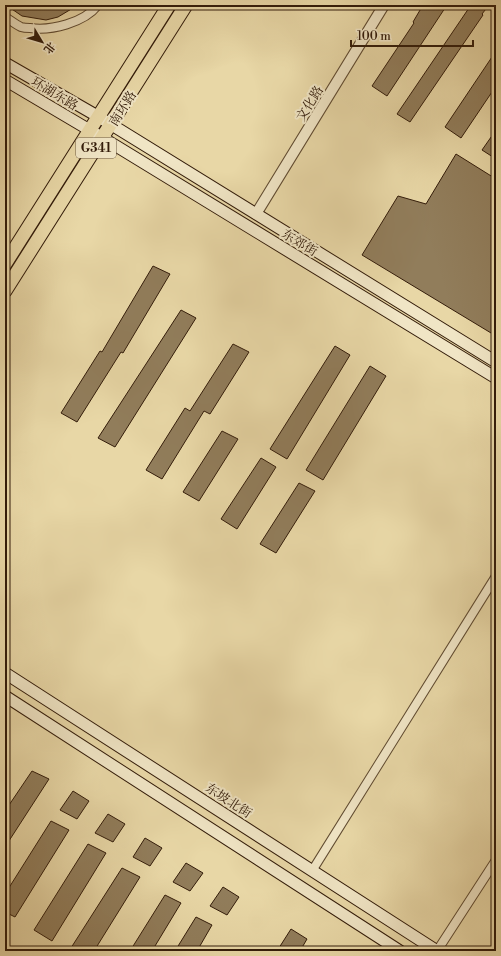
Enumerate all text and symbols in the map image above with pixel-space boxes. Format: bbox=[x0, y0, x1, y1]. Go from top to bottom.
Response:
north arrow bbox=[22, 22, 62, 62]
scale bar bbox=[351, 22, 473, 48]
text: 100 m bbox=[357, 29, 391, 44]
text: 北 bbox=[40, 39, 58, 56]
street label: 环湖东路 bbox=[28, 74, 81, 114]
street label: 文化路 bbox=[293, 83, 327, 124]
street label: 南环路 bbox=[106, 88, 140, 129]
road number: G341 bbox=[76, 138, 116, 158]
street label: 东郊街 bbox=[279, 226, 320, 260]
street label: 东坡北街 bbox=[202, 780, 255, 822]

